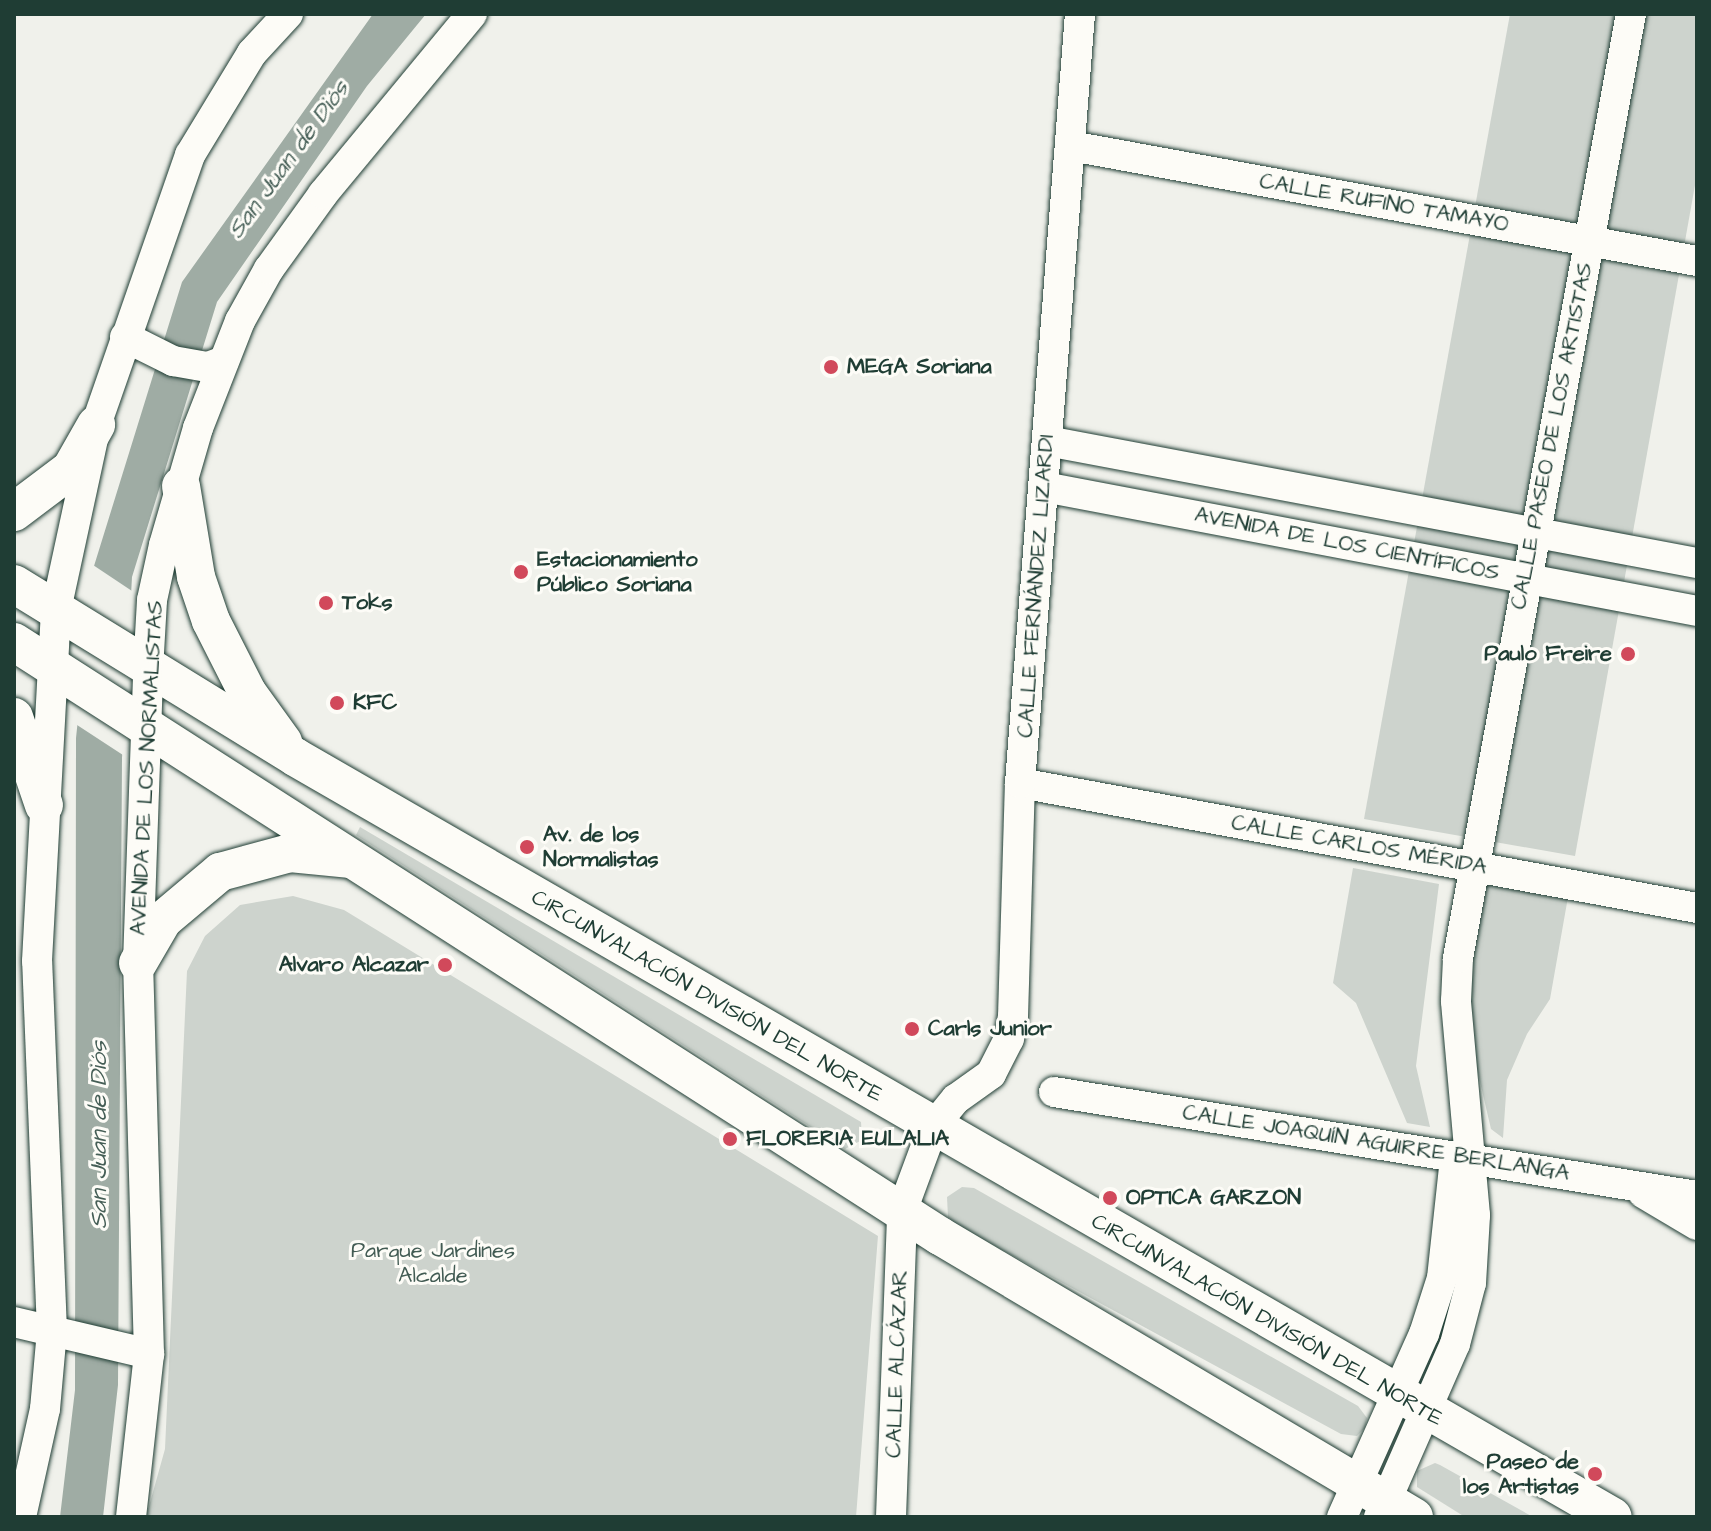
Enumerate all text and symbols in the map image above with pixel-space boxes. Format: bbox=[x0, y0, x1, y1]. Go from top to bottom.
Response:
water label: San Juan de Diós bbox=[222, 76, 356, 244]
street label: CALLE RUFINO TAMAYO bbox=[1257, 168, 1511, 238]
street label: CALLE PASEO DE LOS ARTISTAS bbox=[1505, 260, 1599, 612]
place label: MEGA Soriana bbox=[847, 354, 992, 380]
marker: MEGA Soriana bbox=[822, 358, 840, 376]
street label: CALLE FERNÁNDEZ LIZARDI bbox=[1012, 433, 1060, 739]
street label: AVENIDA DE LOS CIENTÍFICOS bbox=[1192, 501, 1502, 587]
place label: Estacionamiento Público Soriana bbox=[537, 546, 698, 598]
marker: Estacionamiento Público Soriana bbox=[512, 563, 530, 581]
place label: Toks bbox=[342, 590, 393, 616]
marker: Toks bbox=[317, 594, 335, 612]
street label: AVENIDA DE LOS NORMALISTAS bbox=[125, 600, 169, 936]
place label: Paulo Freire bbox=[1484, 641, 1612, 667]
marker: Paulo Freire bbox=[1619, 645, 1637, 663]
place label: KFC bbox=[353, 690, 397, 716]
marker: KFC bbox=[328, 694, 346, 712]
street label: CALLE CARLOS MÉRIDA bbox=[1229, 810, 1489, 880]
place label: Av. de los Normalistas bbox=[543, 821, 659, 872]
marker: Av. de los Normalistas bbox=[518, 838, 536, 856]
street label: CIRCUNVALACIÓN DIVISIÓN DEL NORTE bbox=[527, 884, 887, 1108]
place label: Alvaro Alcazar bbox=[279, 952, 429, 978]
marker: Alvaro Alcazar bbox=[436, 956, 454, 974]
place label: Carls Junior bbox=[928, 1016, 1052, 1042]
marker: Carls Junior bbox=[903, 1020, 921, 1038]
water label: San Juan de Diós bbox=[86, 1041, 114, 1229]
street label: CALLE JOAQUÍN AGUIRRE BERLANGA bbox=[1181, 1099, 1571, 1187]
place label: FLORERIA EULALIA bbox=[746, 1126, 949, 1152]
marker: FLORERIA EULALIA bbox=[721, 1130, 739, 1148]
place label: OPTICA GARZON bbox=[1126, 1185, 1301, 1211]
marker: OPTICA GARZON bbox=[1101, 1189, 1119, 1207]
street label: CIRCUNVALACIÓN DIVISIÓN DEL NORTE bbox=[1087, 1208, 1447, 1432]
park label: Parque Jardines Alcalde bbox=[351, 1237, 515, 1288]
street label: CALLE ALCÁZAR bbox=[881, 1270, 913, 1458]
place label: Paseo de los Artistas bbox=[1463, 1448, 1579, 1500]
marker: Paseo de los Artistas bbox=[1586, 1465, 1604, 1483]

